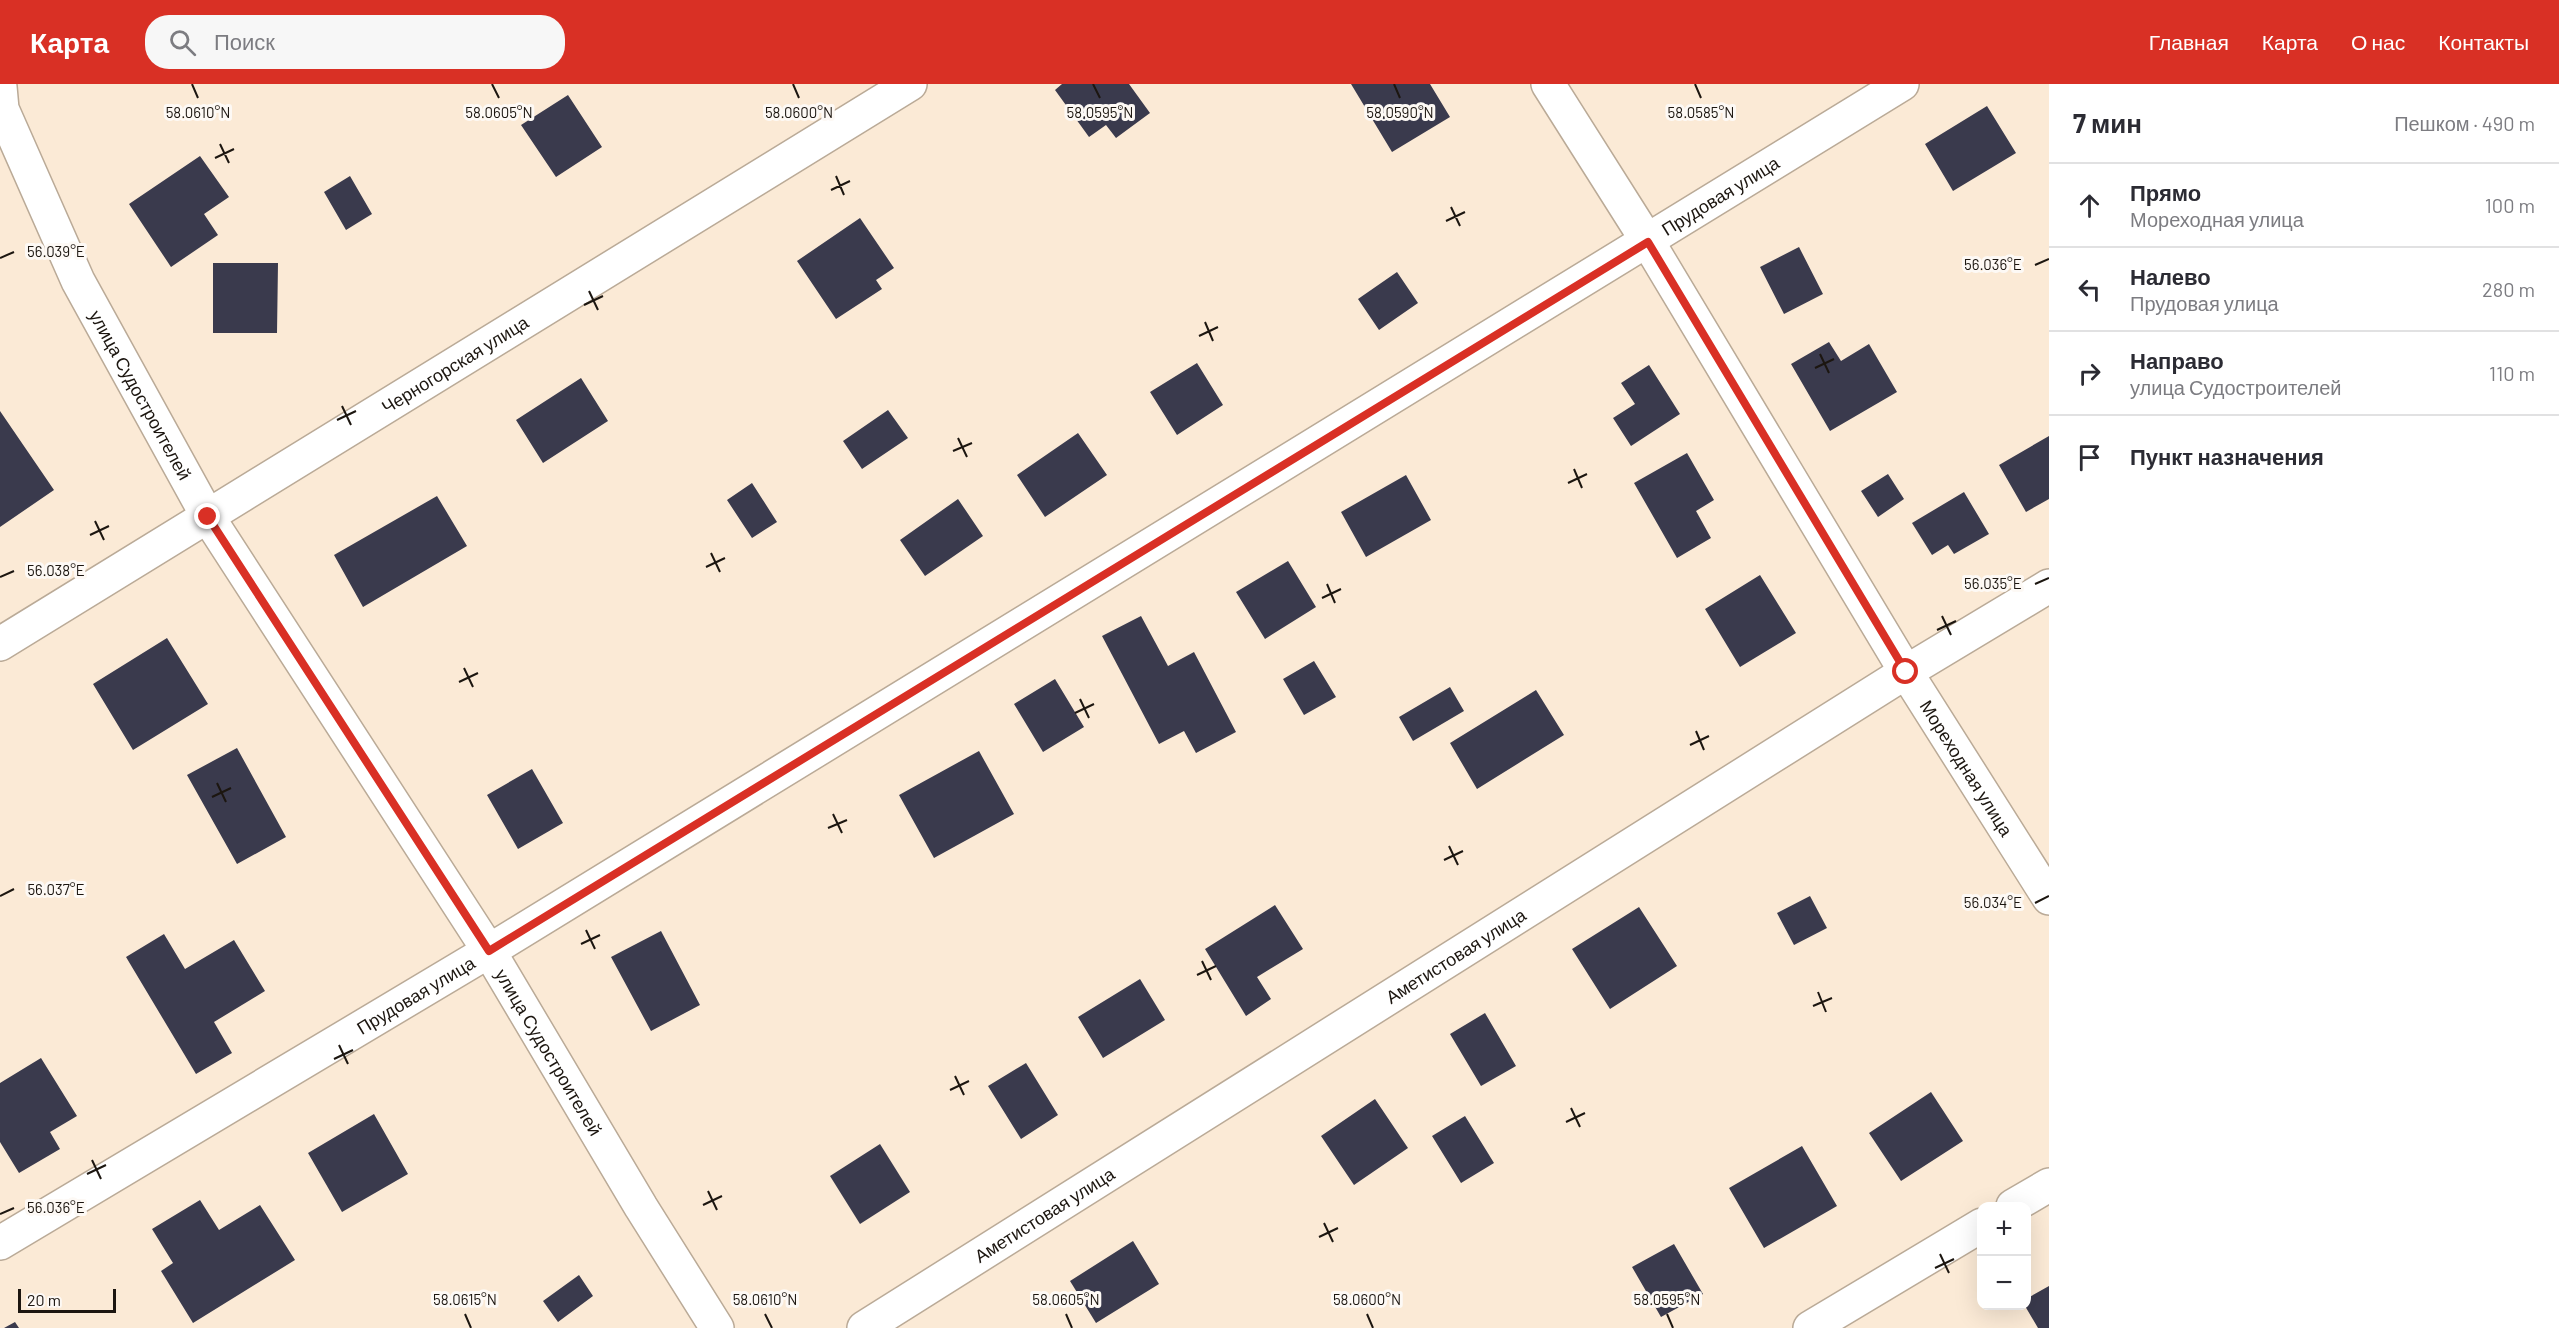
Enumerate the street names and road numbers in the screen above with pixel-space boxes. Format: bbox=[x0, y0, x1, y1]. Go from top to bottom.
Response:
street label: Прудовая улица bbox=[1657, 151, 1784, 240]
street label: улица Судостроителей bbox=[85, 306, 196, 483]
street label: Черногорская улица bbox=[377, 310, 533, 418]
street label: Мореходная улица bbox=[1916, 696, 2018, 841]
street label: Аметистовая улица bbox=[1381, 903, 1531, 1008]
street label: Прудовая улица bbox=[352, 951, 480, 1039]
street label: улица Судостроителей bbox=[491, 964, 607, 1139]
street label: Аметистовая улица bbox=[970, 1162, 1119, 1267]

